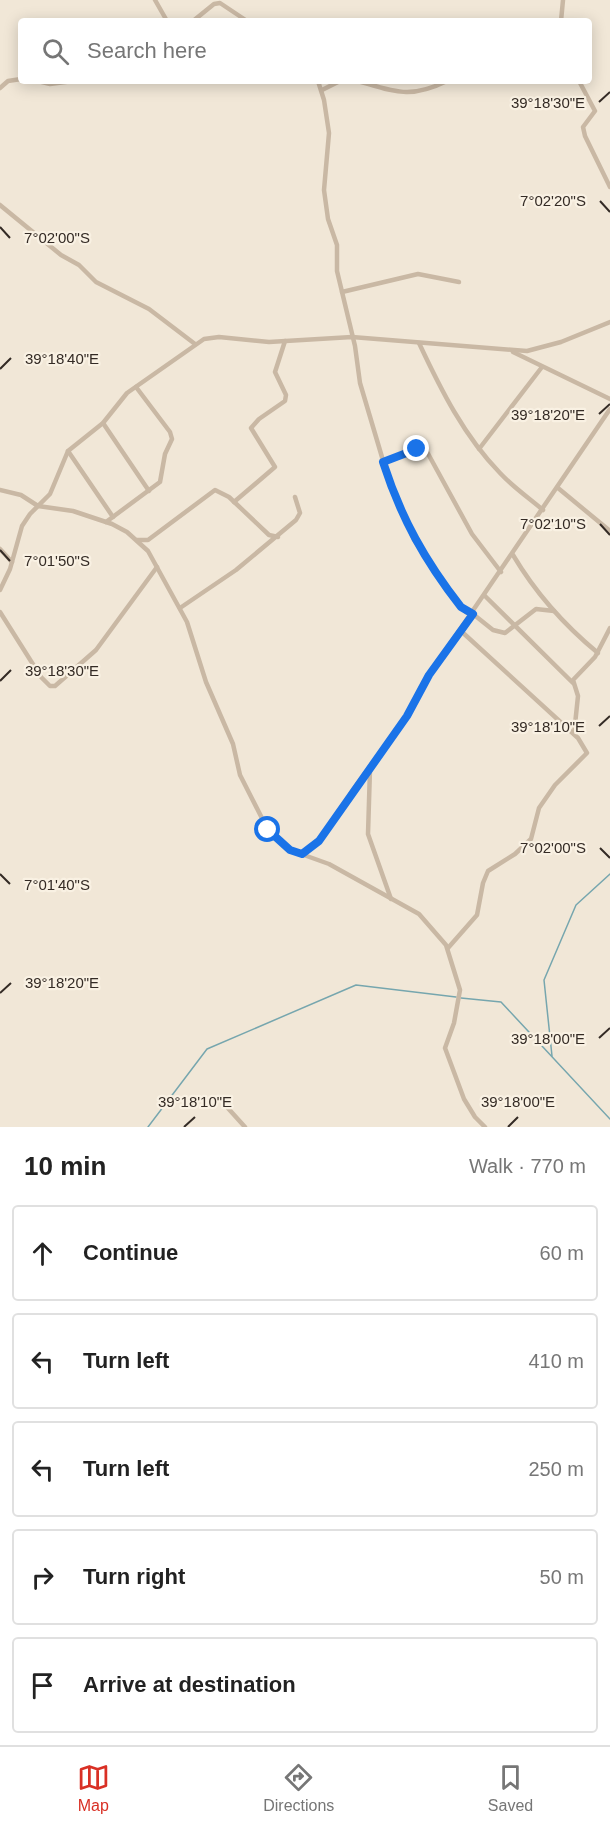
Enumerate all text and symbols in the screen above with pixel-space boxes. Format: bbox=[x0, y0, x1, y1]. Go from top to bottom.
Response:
search box bbox=[18, 18, 592, 84]
icon: search bbox=[39, 35, 72, 68]
text: Search here bbox=[87, 38, 207, 63]
text: 39°18'30"E bbox=[511, 94, 585, 111]
text: 7°02'20"S bbox=[520, 192, 586, 209]
text: 7°02'00"S bbox=[24, 229, 90, 246]
text: 39°18'40"E bbox=[25, 350, 99, 367]
text: 39°18'20"E bbox=[511, 406, 585, 423]
route end bbox=[403, 435, 429, 461]
text: 7°02'10"S bbox=[520, 515, 586, 532]
text: 7°01'50"S bbox=[24, 552, 90, 569]
text: 39°18'30"E bbox=[25, 662, 99, 679]
text: 39°18'10"E bbox=[511, 718, 585, 735]
route start bbox=[254, 816, 280, 842]
text: 7°02'00"S bbox=[520, 839, 586, 856]
text: 7°01'40"S bbox=[24, 876, 90, 893]
text: 39°18'20"E bbox=[25, 974, 99, 991]
text: 39°18'00"E bbox=[511, 1030, 585, 1047]
text: 39°18'10"E bbox=[158, 1093, 232, 1110]
text: 39°18'00"E bbox=[481, 1093, 555, 1110]
text: 10 min bbox=[24, 1151, 106, 1181]
text: Walk · 770 m bbox=[469, 1155, 586, 1177]
icon: ahead bbox=[26, 1237, 59, 1270]
text: Continue bbox=[83, 1240, 178, 1265]
text: 60 m bbox=[540, 1242, 584, 1264]
icon: left bbox=[26, 1345, 59, 1378]
text: Turn left bbox=[83, 1348, 169, 1373]
text: 410 m bbox=[528, 1350, 584, 1372]
icon: left bbox=[26, 1453, 59, 1486]
text: Turn left bbox=[83, 1456, 169, 1481]
text: 250 m bbox=[528, 1458, 584, 1480]
icon: right bbox=[26, 1561, 59, 1594]
text: Turn right bbox=[83, 1564, 185, 1589]
text: 50 m bbox=[540, 1566, 584, 1588]
icon: arrive bbox=[26, 1669, 59, 1702]
text: Arrive at destination bbox=[83, 1672, 296, 1697]
tab: Map bbox=[77, 1761, 110, 1815]
tab: Directions bbox=[263, 1761, 334, 1815]
tab: Saved bbox=[488, 1761, 533, 1815]

